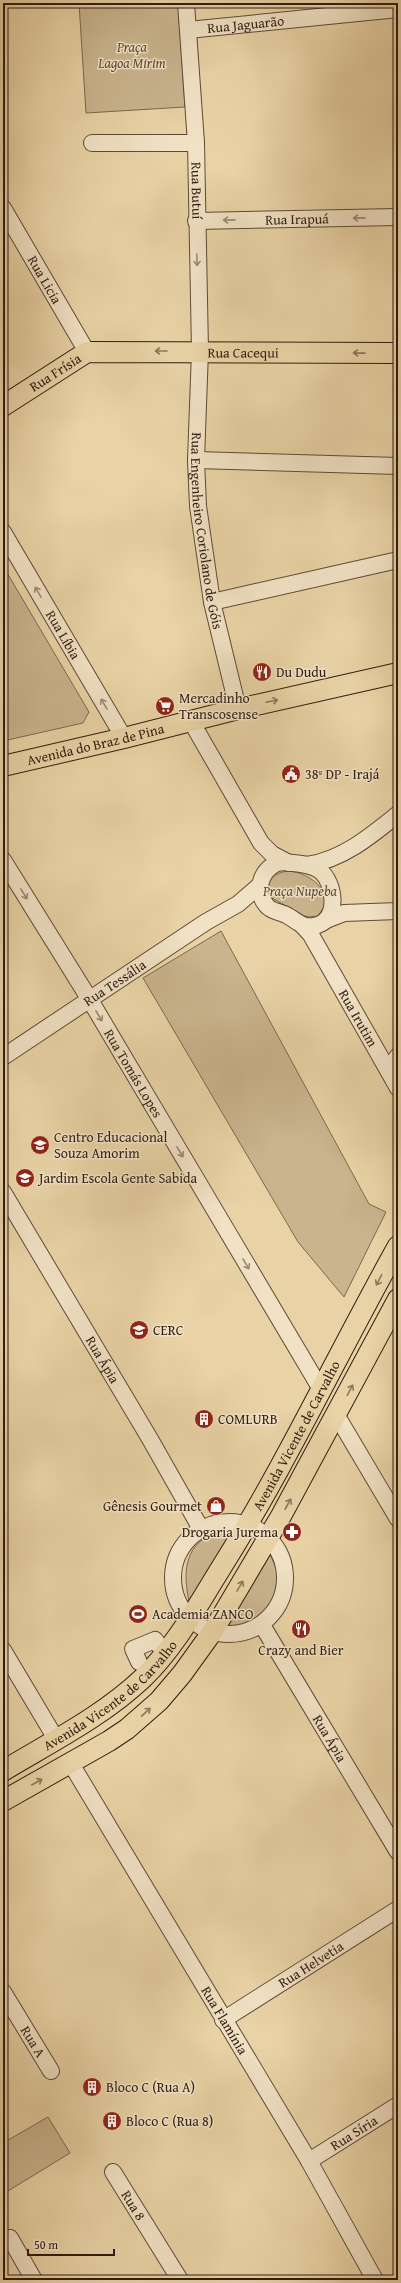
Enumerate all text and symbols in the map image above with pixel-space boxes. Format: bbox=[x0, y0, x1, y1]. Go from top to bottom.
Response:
street label: Rua Jaguarão bbox=[206, 10, 285, 38]
park label: Praça Lagoa Mirim bbox=[97, 37, 166, 73]
street label: Rua Butuí bbox=[186, 162, 207, 221]
street label: Rua Irapuá bbox=[265, 208, 329, 230]
one-way arrow bbox=[353, 214, 366, 222]
one-way arrow bbox=[223, 216, 236, 224]
street label: Rua Licia bbox=[23, 252, 67, 308]
one-way arrow bbox=[194, 253, 201, 266]
street label: Rua Cacequi bbox=[207, 342, 279, 363]
one-way arrow bbox=[155, 347, 168, 355]
street label: Rua Frísia bbox=[25, 348, 85, 397]
one-way arrow bbox=[353, 349, 366, 356]
street label: Rua Engenheiro Coriolano de Góis bbox=[186, 432, 228, 631]
one-way arrow bbox=[34, 586, 42, 598]
street label: Rua Líbia bbox=[41, 606, 86, 663]
restaurant icon: Du Dudu bbox=[251, 661, 273, 683]
place label: Du Dudu bbox=[276, 662, 327, 682]
place label: Mercadinho Transcosense bbox=[179, 688, 258, 724]
supermarket icon: Mercadinho Transcosense bbox=[154, 695, 176, 717]
one-way arrow bbox=[265, 696, 278, 704]
one-way arrow bbox=[100, 698, 108, 710]
street label: Avenida do Braz de Pina bbox=[25, 718, 167, 770]
public building icon: 38º DP - Irajá bbox=[280, 763, 302, 785]
place label: 38º DP - Irajá bbox=[305, 764, 380, 784]
park label: Praça Nupeba bbox=[262, 881, 338, 901]
one-way arrow bbox=[19, 888, 28, 899]
street label: Rua Tessália bbox=[79, 954, 150, 1011]
street label: Rua Irutim bbox=[334, 986, 383, 1051]
one-way arrow bbox=[96, 1010, 104, 1022]
street label: Rua Tomás Lopes bbox=[99, 1025, 168, 1121]
place label: Centro Educacional Souza Amorim bbox=[54, 1127, 167, 1163]
school or university icon: Centro Educacional Souza Amorim bbox=[29, 1134, 51, 1156]
one-way arrow bbox=[176, 1146, 184, 1157]
school or university icon: Jardim Escola Gente Sabida bbox=[14, 1167, 36, 1189]
place label: Jardim Escola Gente Sabida bbox=[37, 1168, 198, 1188]
one-way arrow bbox=[243, 1258, 251, 1270]
one-way arrow bbox=[375, 1274, 382, 1286]
school or university icon: CERC bbox=[128, 1319, 150, 1341]
place label: CERC bbox=[153, 1320, 184, 1340]
street label: Rua Ápia bbox=[81, 1332, 125, 1387]
street label: Avenida Vicente de Carvalho bbox=[248, 1357, 345, 1514]
one-way arrow bbox=[347, 1384, 354, 1396]
building icon: COMLURB bbox=[193, 1408, 215, 1430]
place label: COMLURB bbox=[218, 1409, 278, 1429]
shop icon: Gênesis Gourmet bbox=[205, 1495, 227, 1517]
place label: Gênesis Gourmet bbox=[103, 1496, 202, 1516]
one-way arrow bbox=[284, 1498, 292, 1510]
pharmacy icon: Drogaria Jurema bbox=[281, 1521, 303, 1543]
place label: Drogaria Jurema bbox=[182, 1522, 278, 1542]
one-way arrow bbox=[236, 1581, 244, 1592]
sports icon: Academia ZANCO bbox=[127, 1603, 149, 1625]
place label: Academia ZANCO bbox=[152, 1604, 254, 1624]
restaurant icon: Crazy and Bier bbox=[290, 1618, 312, 1640]
street label: Avenida Vicente de Carvalho bbox=[39, 1636, 182, 1755]
place label: Crazy and Bier bbox=[258, 1640, 344, 1660]
one-way arrow bbox=[141, 1708, 151, 1717]
street label: Rua Ápia bbox=[308, 1711, 352, 1766]
one-way arrow bbox=[31, 1777, 43, 1785]
street label: Rua Helvetia bbox=[274, 1936, 348, 1993]
street label: Rua Flamínia bbox=[196, 1982, 253, 2059]
street label: Rua A bbox=[16, 2022, 51, 2062]
building icon: Bloco C (Rua A) bbox=[81, 2076, 103, 2098]
place label: Bloco C (Rua A) bbox=[106, 2077, 195, 2097]
building icon: Bloco C (Rua 8) bbox=[101, 2110, 123, 2132]
street label: Rua Síria bbox=[326, 2110, 382, 2155]
place label: Bloco C (Rua 8) bbox=[126, 2111, 213, 2131]
street label: Rua 8 bbox=[117, 2186, 151, 2224]
scale bar bbox=[28, 2231, 114, 2257]
text: 50 m bbox=[34, 2236, 58, 2253]

